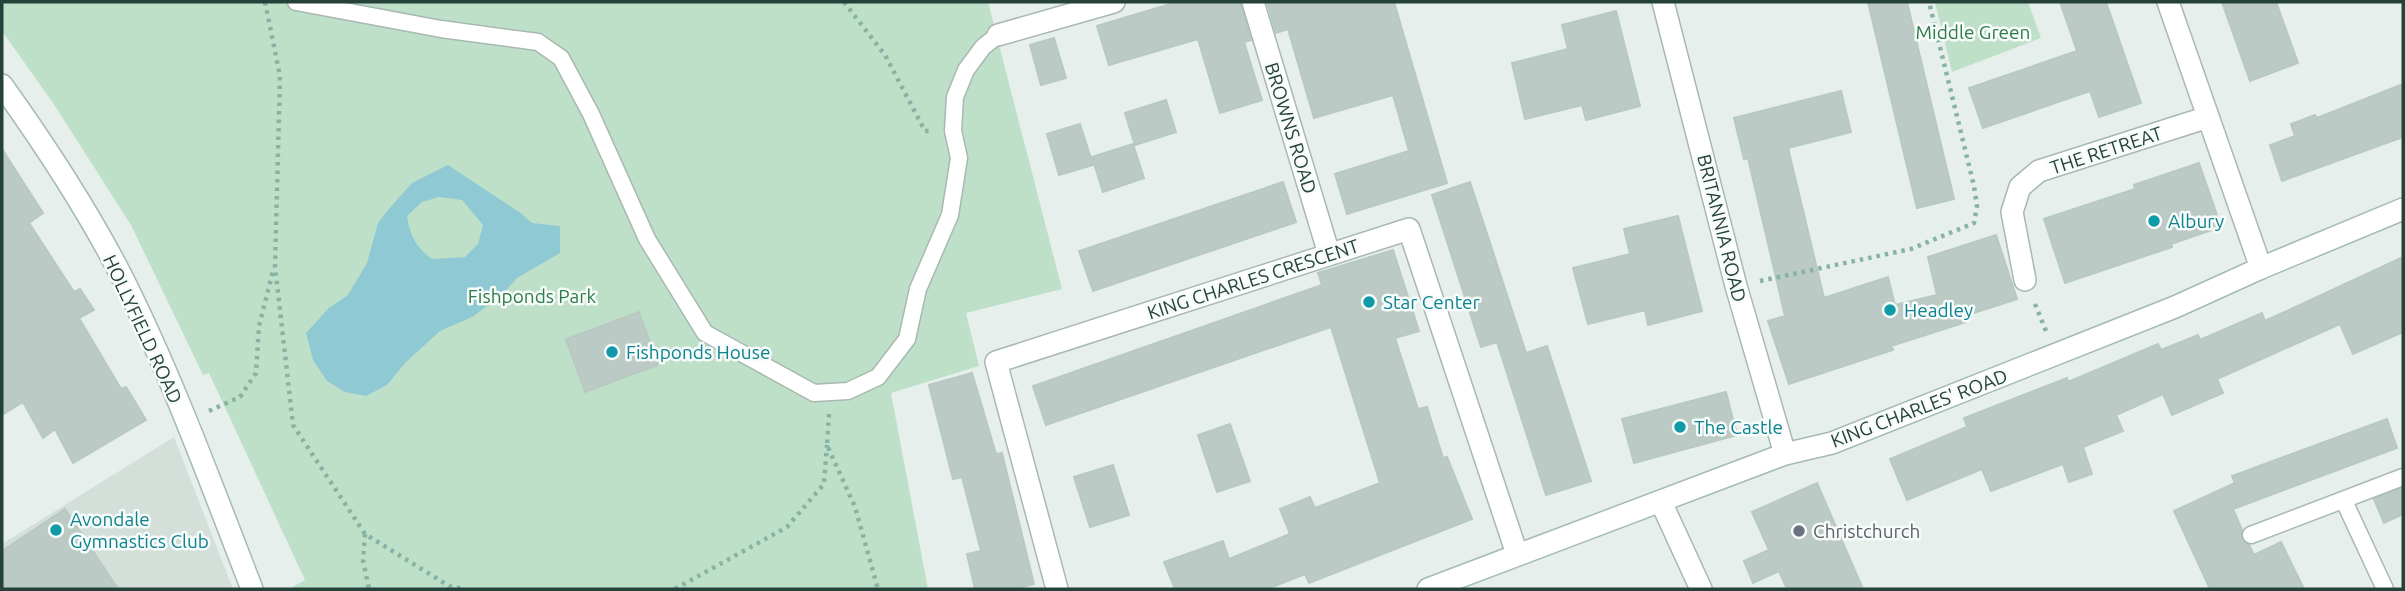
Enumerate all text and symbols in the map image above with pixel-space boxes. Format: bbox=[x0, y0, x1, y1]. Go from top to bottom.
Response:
park label: Middle Green bbox=[1916, 21, 2030, 43]
street label: BROWNS ROAD bbox=[1261, 60, 1321, 196]
street label: THE RETREAT bbox=[2047, 121, 2165, 178]
street label: BRITANNIA ROAD bbox=[1693, 152, 1751, 304]
place label: Albury bbox=[2168, 210, 2224, 232]
marker: Albury bbox=[2146, 213, 2162, 229]
street label: KING CHARLES CRESCENT bbox=[1144, 234, 1362, 324]
street label: HOLLYFIELD ROAD bbox=[99, 251, 187, 407]
park label: Fishponds Park bbox=[468, 285, 597, 307]
place label: Star Center bbox=[1383, 291, 1480, 313]
marker: Star Center bbox=[1361, 294, 1377, 310]
place label: Headley bbox=[1904, 299, 1973, 321]
marker: Headley bbox=[1882, 302, 1898, 318]
place label: Fishponds House bbox=[626, 341, 770, 363]
marker: Fishponds House bbox=[604, 344, 620, 360]
street label: KING CHARLES' ROAD bbox=[1828, 364, 2010, 452]
place label: The Castle bbox=[1694, 416, 1783, 438]
marker: The Castle bbox=[1672, 419, 1688, 435]
place label: Avondale Gymnastics Club bbox=[70, 508, 209, 552]
place label: Christchurch bbox=[1813, 520, 1920, 542]
marker: Avondale Gymnastics Club bbox=[48, 522, 64, 538]
marker: Christchurch bbox=[1791, 523, 1807, 539]

